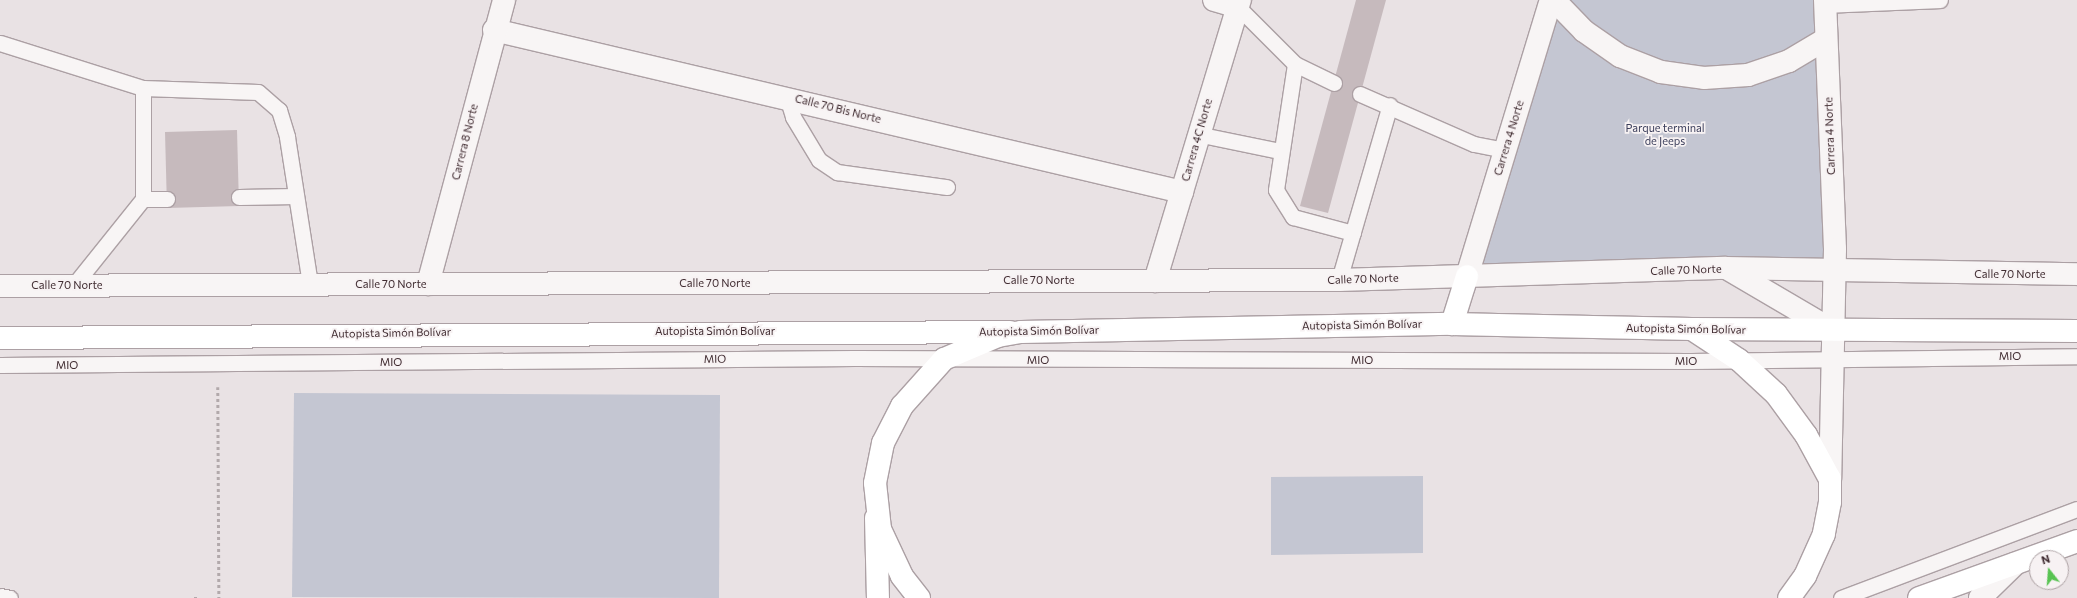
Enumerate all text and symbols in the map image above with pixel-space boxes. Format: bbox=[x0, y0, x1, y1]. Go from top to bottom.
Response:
street label: Calle 70 Bis Norte bbox=[794, 92, 882, 126]
street label: Carrera 4C Norte bbox=[1179, 97, 1215, 183]
street label: Carrera 4 Norte bbox=[1822, 97, 1838, 175]
street label: Carrera 4 Norte bbox=[1491, 99, 1527, 177]
street label: Carrera 8 Norte bbox=[449, 103, 481, 181]
park label: Parque terminal de Jeeps bbox=[1625, 122, 1705, 148]
street label: Calle 70 Norte bbox=[1650, 262, 1722, 278]
street label: Calle 70 Norte bbox=[1974, 267, 2046, 281]
street label: Calle 70 Norte bbox=[1327, 271, 1399, 287]
street label: Calle 70 Norte bbox=[1003, 273, 1075, 287]
street label: Calle 70 Norte bbox=[679, 276, 751, 290]
street label: Calle 70 Norte bbox=[355, 277, 427, 291]
street label: Calle 70 Norte bbox=[31, 278, 103, 292]
street label: Autopista Simón Bolívar bbox=[1302, 317, 1422, 333]
street label: Autopista Simón Bolívar bbox=[1626, 321, 1746, 337]
street label: Autopista Simón Bolívar bbox=[979, 323, 1099, 339]
street label: Autopista Simón Bolívar bbox=[655, 324, 775, 338]
street label: Autopista Simón Bolívar bbox=[331, 325, 451, 341]
street label: MIO bbox=[1999, 349, 2021, 363]
street label: MIO bbox=[704, 352, 726, 366]
street label: MIO bbox=[1027, 353, 1049, 367]
street label: MIO bbox=[1351, 353, 1373, 367]
street label: MIO bbox=[1675, 354, 1697, 368]
street label: MIO bbox=[380, 355, 402, 369]
street label: MIO bbox=[56, 358, 78, 372]
north arrow bbox=[2029, 550, 2069, 590]
text: N bbox=[2040, 552, 2051, 566]

